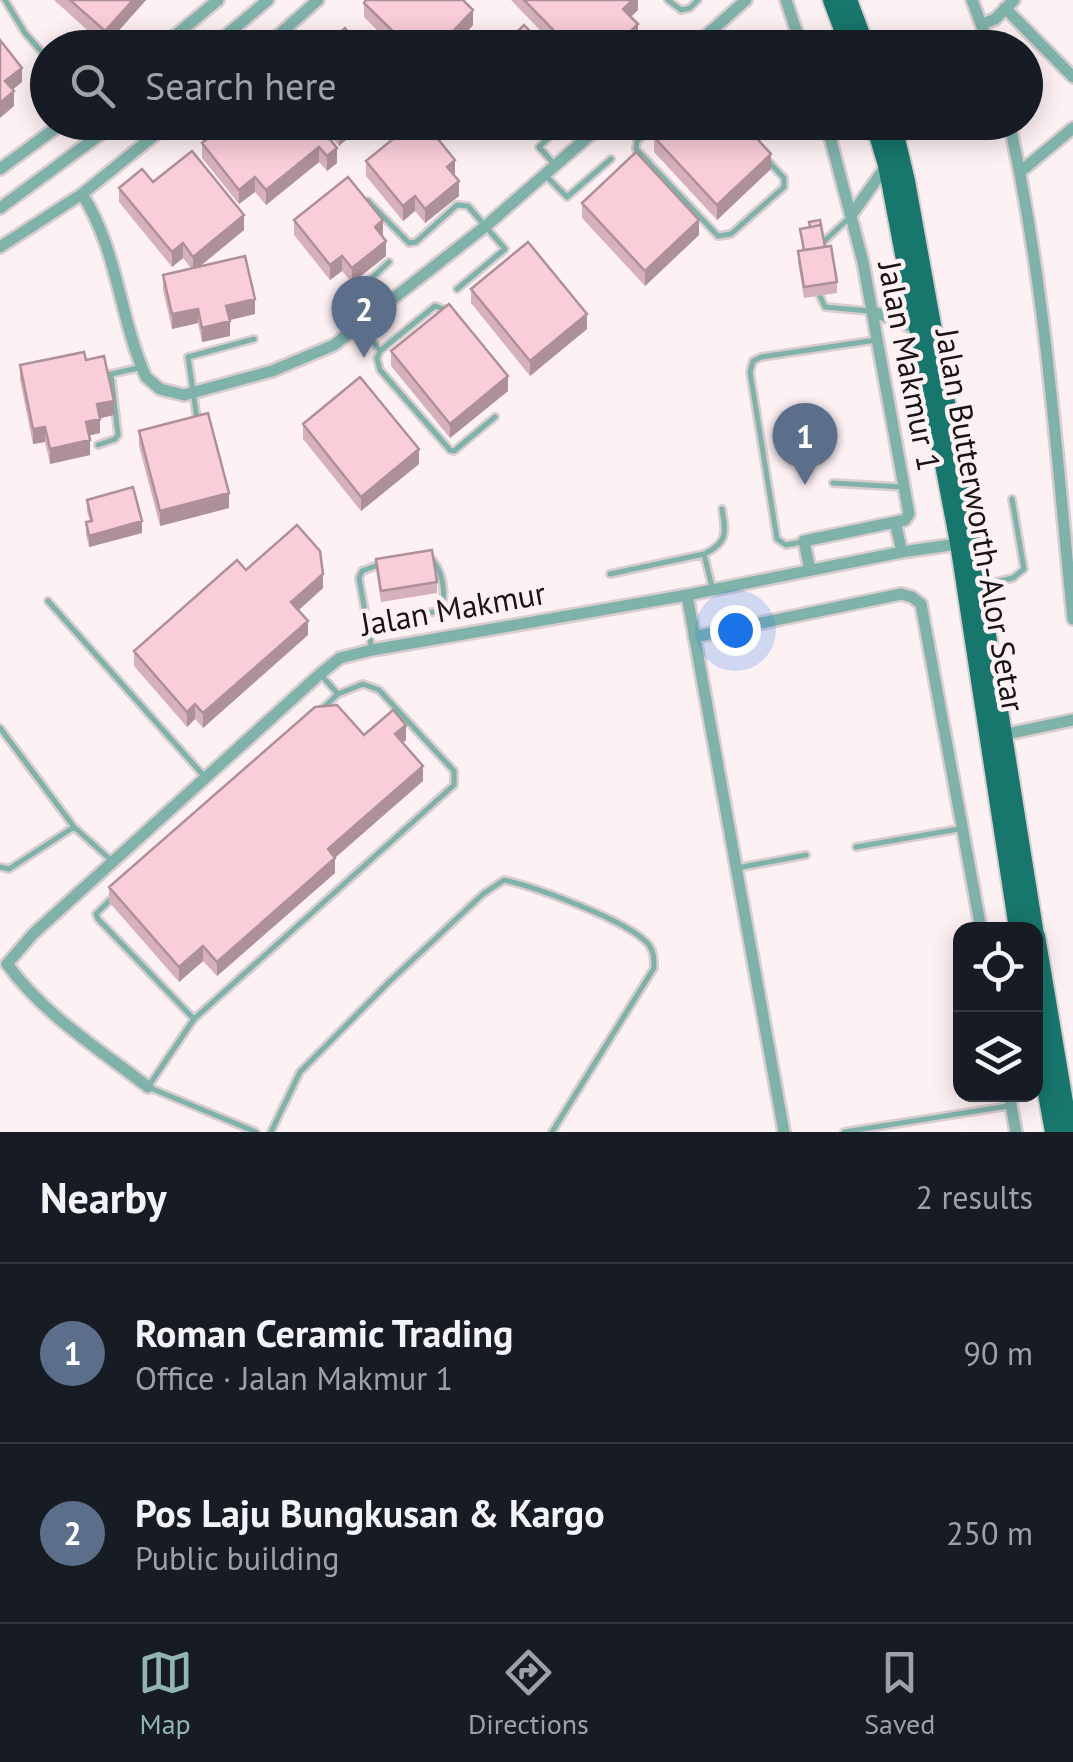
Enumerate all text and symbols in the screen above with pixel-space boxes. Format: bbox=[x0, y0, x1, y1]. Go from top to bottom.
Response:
search box bbox=[30, 30, 1043, 140]
icon: search bbox=[65, 58, 120, 113]
text: Search here bbox=[145, 61, 337, 110]
street label: Jalan Makmur 1 bbox=[869, 255, 951, 475]
pin: 2 bbox=[332, 276, 396, 358]
street label: Jalan Butterworth-Alor Setar bbox=[926, 323, 1035, 715]
pin: 1 bbox=[772, 402, 838, 485]
street label: Jalan Makmur bbox=[355, 571, 549, 645]
your location bbox=[710, 605, 761, 656]
map controls bbox=[953, 922, 1043, 1102]
button: locate bbox=[953, 922, 1043, 1012]
button: layers bbox=[953, 1012, 1043, 1102]
text: Nearby bbox=[40, 1170, 167, 1225]
text: 2 results bbox=[915, 1176, 1033, 1218]
text: Roman Ceramic Trading bbox=[135, 1308, 513, 1357]
text: 1 bbox=[63, 1332, 82, 1374]
text: 90 m bbox=[964, 1332, 1033, 1374]
text: Office · Jalan Makmur 1 bbox=[135, 1357, 453, 1399]
text: Pos Laju Bungkusan & Kargo bbox=[135, 1488, 605, 1537]
text: 2 bbox=[63, 1512, 82, 1554]
text: 250 m bbox=[946, 1512, 1033, 1554]
text: Public building bbox=[135, 1537, 339, 1579]
tab: Map bbox=[138, 1645, 193, 1742]
tab: Directions bbox=[468, 1645, 589, 1742]
tab: Saved bbox=[864, 1645, 935, 1742]

